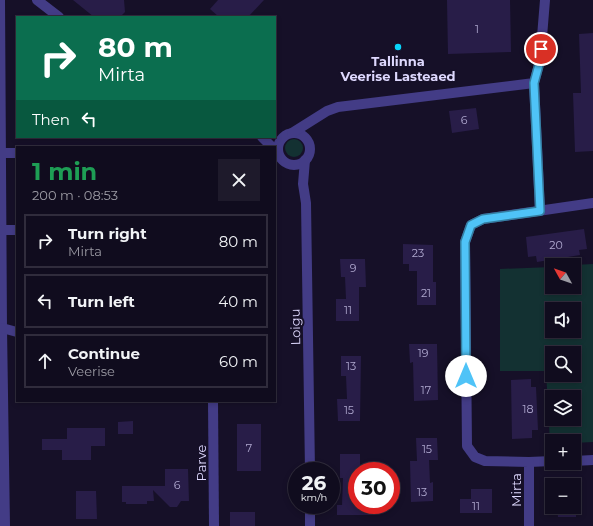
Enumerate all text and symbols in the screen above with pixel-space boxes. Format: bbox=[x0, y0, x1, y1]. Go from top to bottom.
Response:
house number: 1 bbox=[475, 22, 479, 36]
text: 80 m bbox=[98, 30, 173, 64]
icon: right bbox=[32, 32, 84, 84]
pin bbox=[524, 32, 558, 66]
icon: arrive bbox=[530, 38, 552, 60]
marker: Tallinna Veerise Lasteaed bbox=[393, 42, 403, 52]
place label: Tallinna Veerise Lasteaed bbox=[339, 53, 456, 84]
text: Mirta bbox=[98, 64, 145, 86]
icon: left bbox=[78, 108, 100, 130]
text: Then bbox=[32, 110, 70, 129]
house number: 6 bbox=[461, 113, 468, 127]
text: 1 min bbox=[32, 157, 97, 186]
button: close bbox=[218, 159, 260, 201]
text: 200 m · 08:53 bbox=[32, 187, 118, 203]
text: Turn right bbox=[68, 224, 147, 243]
icon: right bbox=[34, 230, 56, 252]
text: 80 m bbox=[219, 232, 258, 251]
house number: 20 bbox=[549, 238, 563, 252]
text: Mirta bbox=[68, 243, 102, 259]
house number: 23 bbox=[412, 246, 424, 260]
north arrow bbox=[545, 258, 581, 294]
map controls bbox=[545, 258, 581, 514]
house number: 9 bbox=[350, 261, 357, 275]
house number: 21 bbox=[421, 286, 431, 300]
icon: left bbox=[34, 290, 56, 312]
text: Turn left bbox=[68, 292, 135, 311]
text: 40 m bbox=[218, 292, 258, 311]
button: sound bbox=[545, 302, 581, 338]
house number: 11 bbox=[344, 303, 352, 317]
street label: Loigu bbox=[287, 308, 303, 346]
text: Continue bbox=[68, 344, 140, 363]
house number: 19 bbox=[418, 346, 429, 360]
button: search bbox=[545, 346, 581, 382]
icon: ahead bbox=[34, 350, 56, 372]
text: 60 m bbox=[219, 352, 258, 371]
position arrow bbox=[445, 355, 487, 397]
house number: 13 bbox=[346, 359, 356, 373]
text: Veerise bbox=[68, 363, 115, 379]
house number: 17 bbox=[421, 383, 431, 397]
button: layers bbox=[545, 390, 581, 426]
house number: 18 bbox=[523, 402, 534, 416]
house number: 15 bbox=[344, 403, 354, 417]
button: + bbox=[545, 434, 581, 470]
house number: 7 bbox=[246, 441, 252, 455]
house number: 15 bbox=[422, 442, 432, 456]
street label: Parve bbox=[193, 444, 209, 481]
speed limit sign: 30 bbox=[348, 462, 400, 514]
text: 26 bbox=[302, 471, 326, 495]
street label: Mirta bbox=[508, 473, 524, 507]
house number: 6 bbox=[174, 478, 181, 492]
button: − bbox=[545, 478, 581, 514]
house number: 13 bbox=[417, 485, 427, 499]
text: km/h bbox=[301, 491, 327, 504]
house number: 11 bbox=[472, 499, 480, 513]

